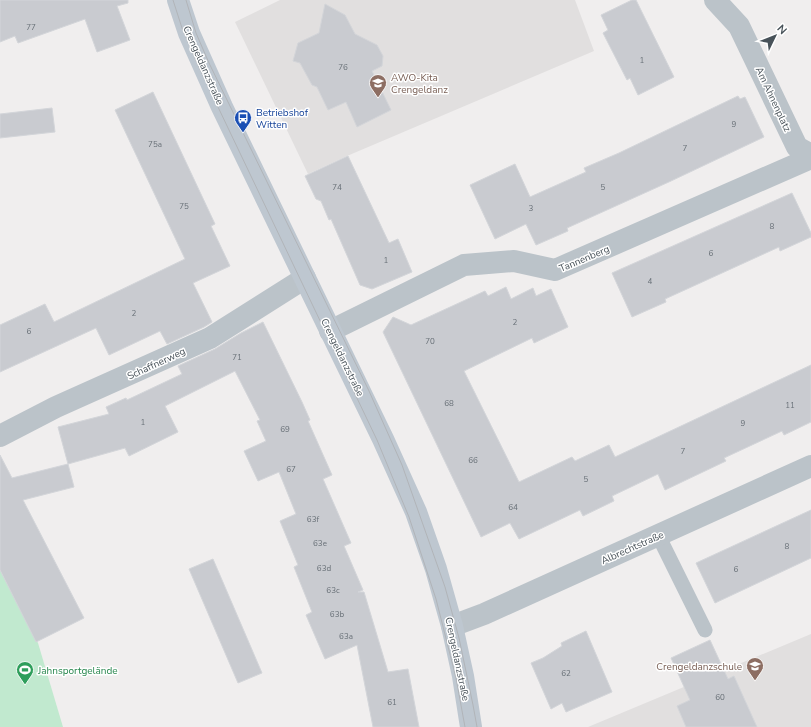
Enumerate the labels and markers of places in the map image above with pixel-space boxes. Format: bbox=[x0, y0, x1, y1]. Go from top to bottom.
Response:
place label: AWO-Kita Crengeldanz bbox=[391, 71, 448, 97]
school or university icon: AWO-Kita Crengeldanz bbox=[368, 73, 388, 98]
place label: Betriebshof Witten bbox=[256, 106, 309, 132]
bus stop icon: Betriebshof Witten bbox=[233, 108, 253, 133]
school or university icon: Crengeldanzschule bbox=[745, 656, 765, 681]
sports icon: Jahnsportgelände bbox=[15, 660, 35, 685]
place label: Crengeldanzschule bbox=[656, 660, 742, 674]
place label: Jahnsportgelände bbox=[37, 664, 118, 678]

